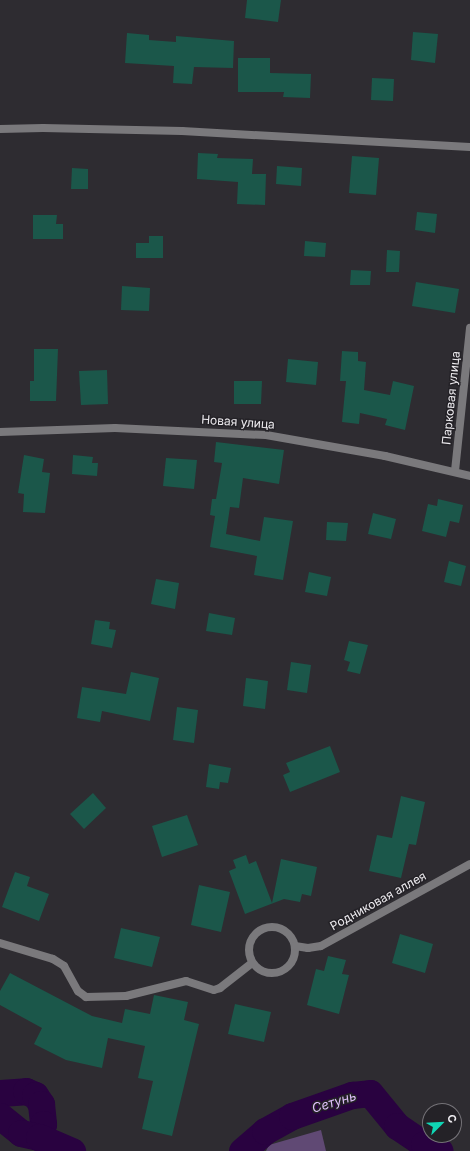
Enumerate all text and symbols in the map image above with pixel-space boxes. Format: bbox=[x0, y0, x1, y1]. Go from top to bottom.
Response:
street label: Парковая улица bbox=[439, 350, 463, 446]
street label: Новая улица bbox=[201, 412, 275, 432]
street label: Родниковая аллея bbox=[327, 869, 429, 933]
water label: Сетунь bbox=[310, 1088, 358, 1116]
north arrow bbox=[422, 1103, 462, 1143]
text: С bbox=[444, 1112, 460, 1125]

